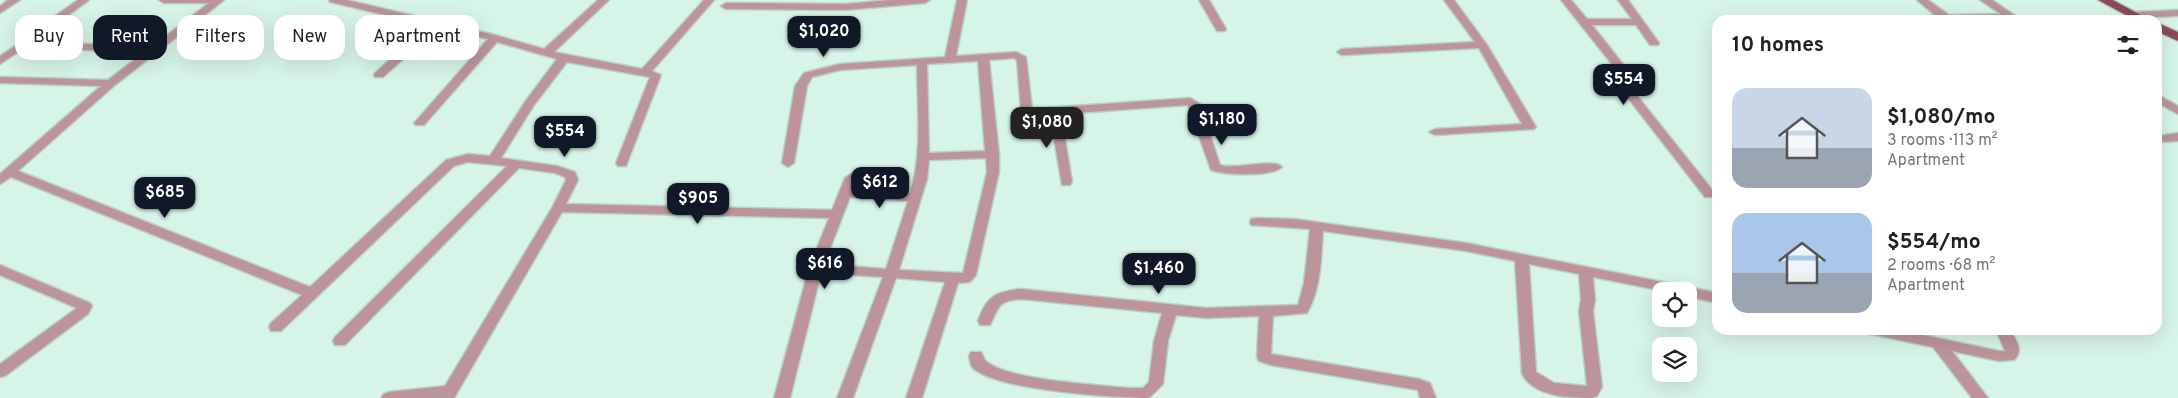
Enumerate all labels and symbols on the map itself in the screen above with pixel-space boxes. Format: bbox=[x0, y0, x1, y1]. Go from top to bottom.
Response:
pin: $1,020 bbox=[783, 15, 865, 58]
pin: $554 bbox=[1594, 64, 1654, 106]
pin: $1,180 bbox=[1181, 104, 1263, 146]
pin: $1,080 bbox=[1006, 106, 1088, 149]
pin: $554 bbox=[535, 116, 595, 158]
pin: $612 bbox=[850, 166, 910, 209]
pin: $685 bbox=[135, 176, 195, 219]
pin: $905 bbox=[668, 182, 728, 225]
pin: $616 bbox=[795, 248, 855, 290]
pin: $1,460 bbox=[1118, 252, 1200, 295]

